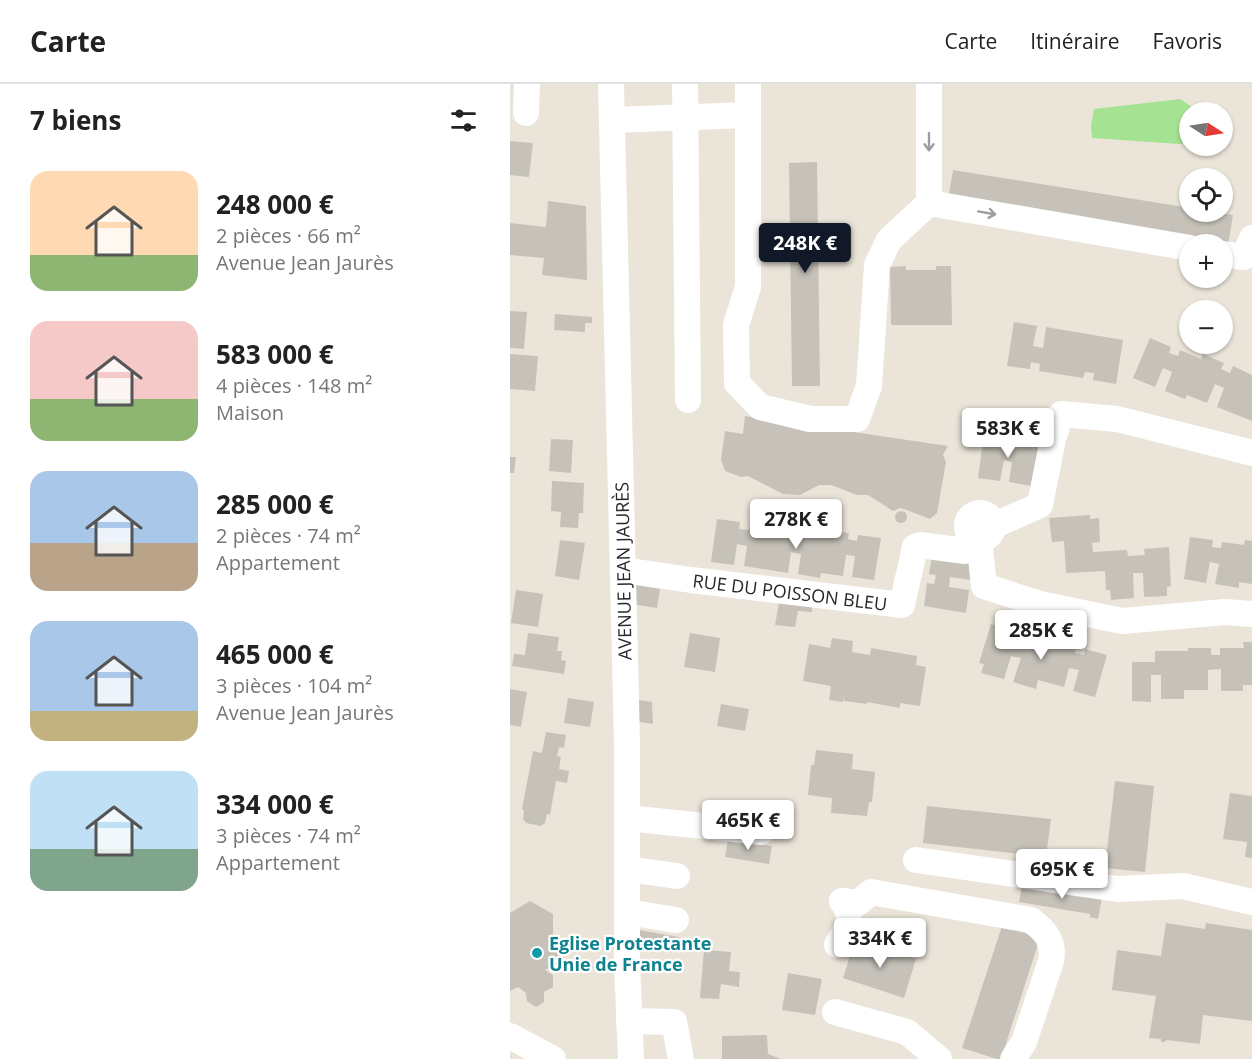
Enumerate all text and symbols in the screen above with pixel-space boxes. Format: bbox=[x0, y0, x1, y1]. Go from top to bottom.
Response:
text: Carte bbox=[30, 22, 106, 60]
text: Carte bbox=[944, 27, 997, 55]
text: Itinéraire bbox=[1030, 27, 1119, 55]
text: Favoris bbox=[1152, 27, 1222, 55]
text: 7 biens bbox=[30, 102, 121, 138]
north arrow bbox=[1179, 102, 1233, 156]
map controls bbox=[1179, 102, 1233, 354]
icon: filters bbox=[447, 104, 480, 137]
one-way arrow bbox=[923, 132, 935, 152]
button: locate bbox=[1179, 168, 1233, 222]
text: 248 000 € bbox=[216, 186, 334, 222]
icon: home bbox=[78, 195, 150, 267]
one-way arrow bbox=[977, 208, 996, 219]
text: 2 pièces · 66 m² bbox=[216, 222, 361, 249]
pin: 248K € bbox=[756, 223, 854, 274]
text: 248K € bbox=[773, 229, 837, 256]
button: + bbox=[1179, 234, 1233, 288]
text: Avenue Jean Jaurès bbox=[216, 249, 394, 276]
button: − bbox=[1179, 300, 1233, 354]
text: 583 000 € bbox=[216, 336, 334, 372]
icon: home bbox=[78, 345, 150, 417]
text: 4 pièces · 148 m² bbox=[216, 372, 372, 399]
text: Maison bbox=[216, 399, 284, 426]
pin: 583K € bbox=[959, 408, 1057, 459]
text: 583K € bbox=[976, 414, 1040, 441]
street label: AVENUE JEAN JAURÈS bbox=[609, 482, 637, 660]
text: 285 000 € bbox=[216, 486, 334, 522]
icon: home bbox=[78, 495, 150, 567]
pin: 278K € bbox=[747, 499, 845, 550]
text: 278K € bbox=[764, 505, 828, 532]
text: 2 pièces · 74 m² bbox=[216, 522, 361, 549]
text: Appartement bbox=[216, 549, 340, 576]
street label: RUE DU POISSON BLEU bbox=[691, 568, 889, 616]
pin: 285K € bbox=[992, 610, 1090, 661]
text: 285K € bbox=[1009, 616, 1073, 643]
text: 465 000 € bbox=[216, 636, 334, 672]
icon: home bbox=[78, 645, 150, 717]
text: 3 pièces · 104 m² bbox=[216, 672, 372, 699]
text: Avenue Jean Jaurès bbox=[216, 699, 394, 726]
text: 334 000 € bbox=[216, 786, 334, 822]
icon: home bbox=[78, 795, 150, 867]
pin: 465K € bbox=[699, 800, 797, 851]
text: 465K € bbox=[716, 806, 780, 833]
text: 3 pièces · 74 m² bbox=[216, 822, 361, 849]
text: Appartement bbox=[216, 849, 340, 876]
pin: 695K € bbox=[1013, 849, 1111, 900]
text: 695K € bbox=[1030, 855, 1094, 882]
pin: 334K € bbox=[831, 918, 929, 969]
text: 334K € bbox=[848, 924, 912, 951]
place label: Eglise Protestante Unie de France bbox=[549, 931, 711, 976]
marker: Eglise Protestante Unie de France bbox=[530, 946, 544, 960]

